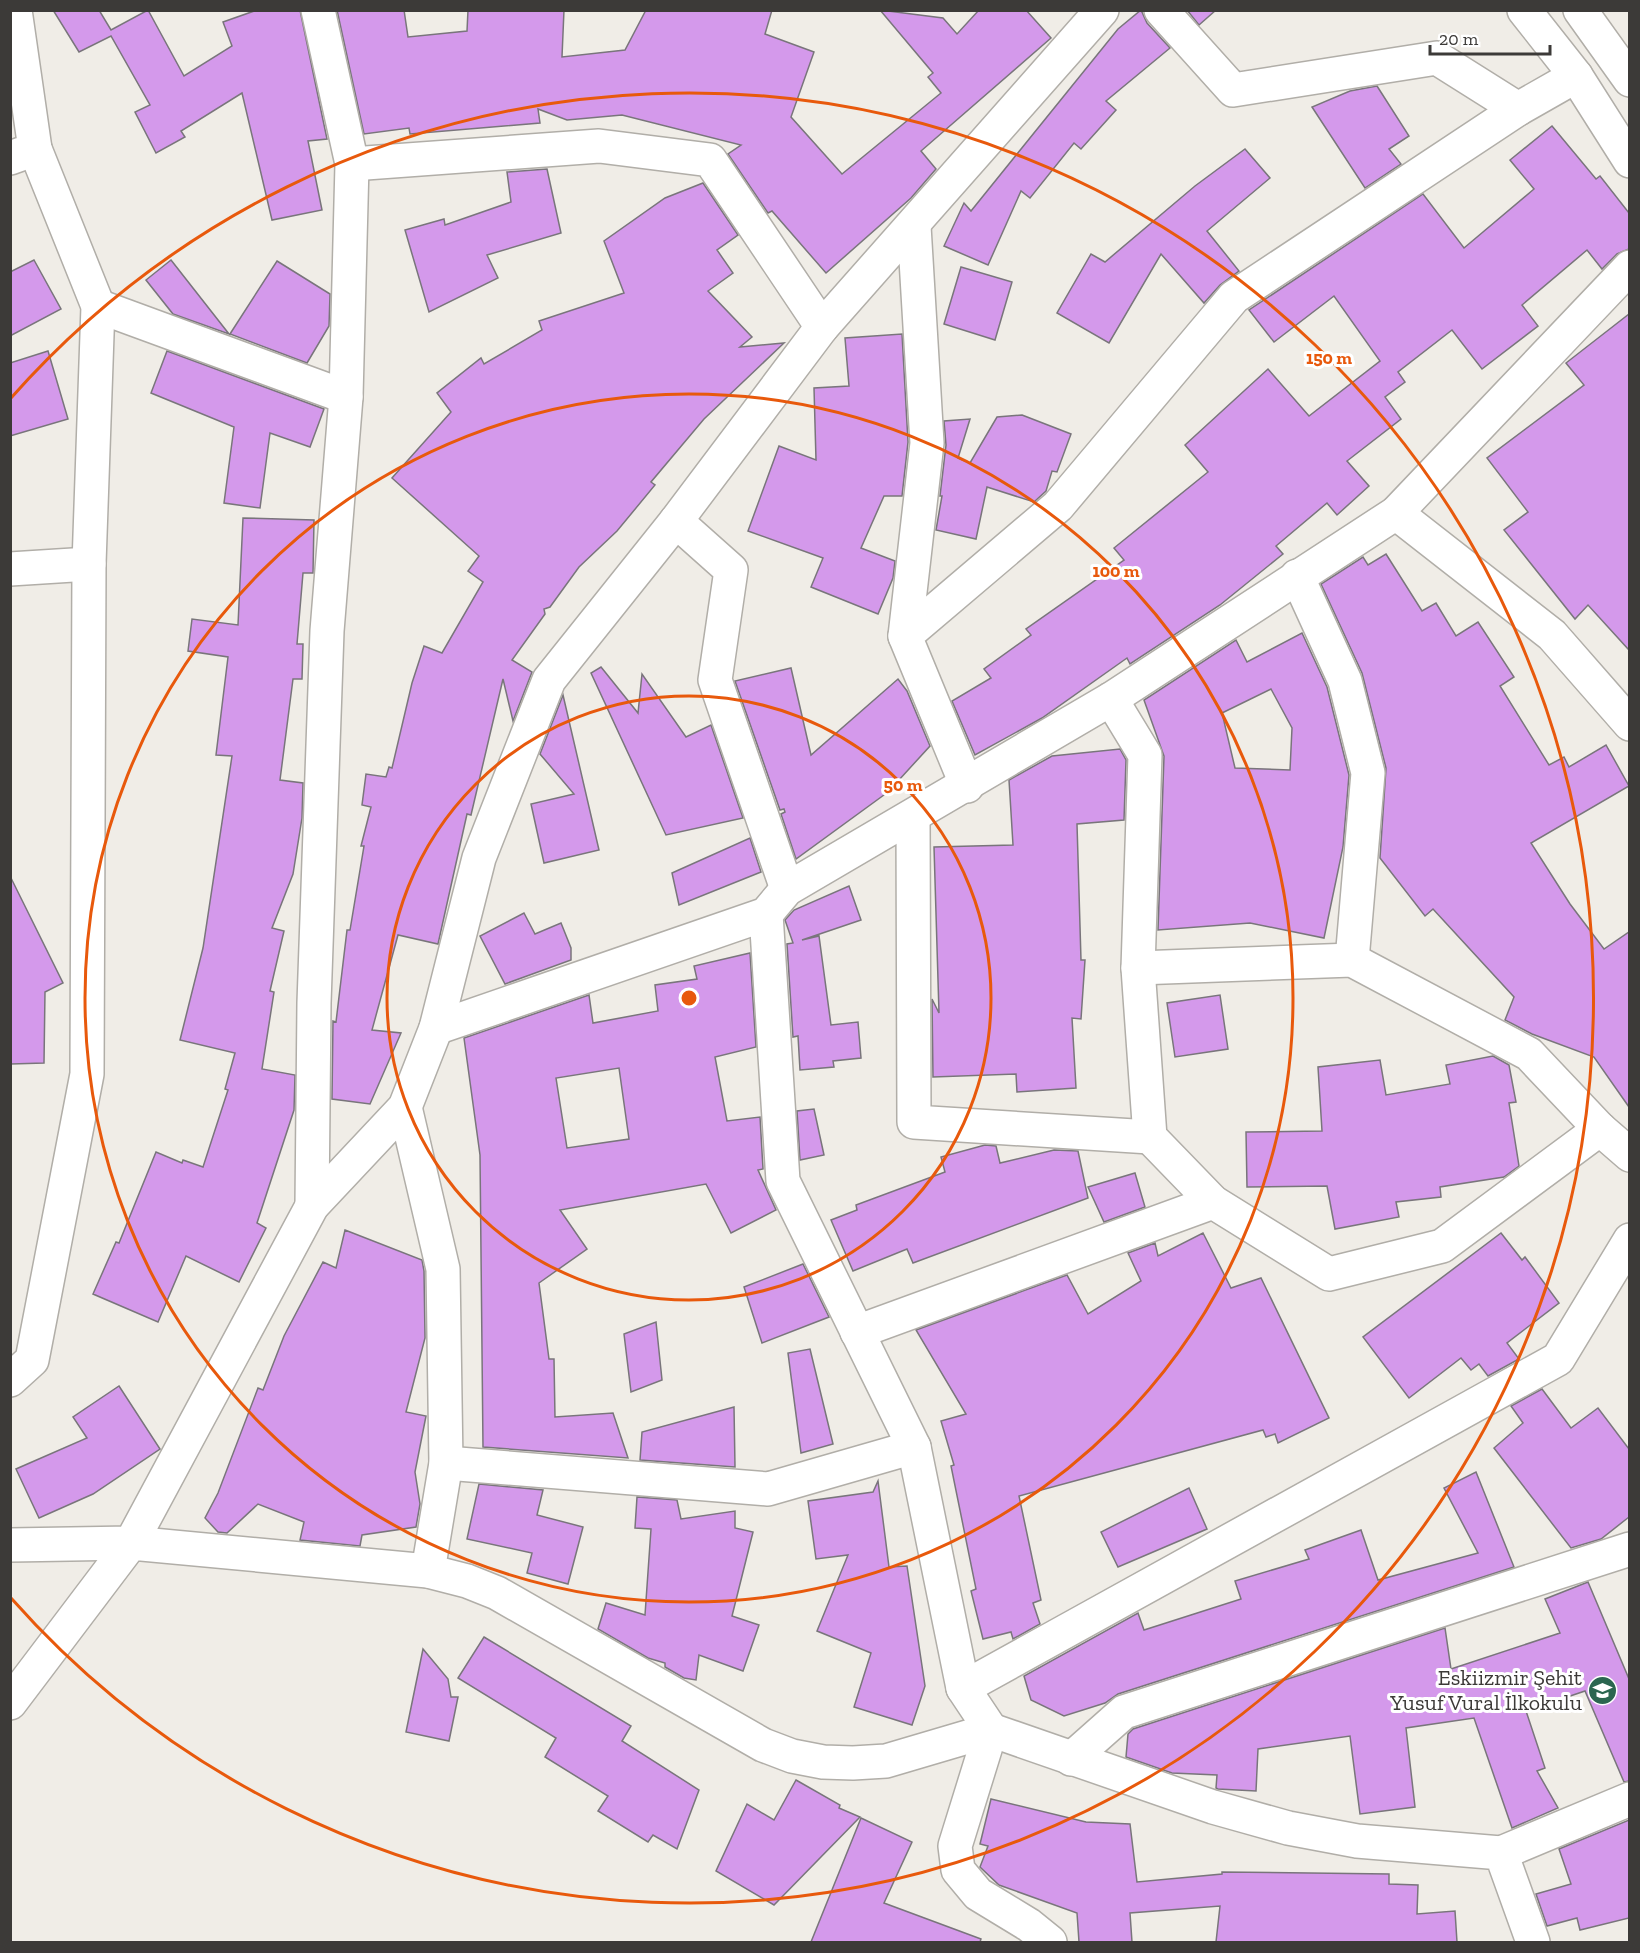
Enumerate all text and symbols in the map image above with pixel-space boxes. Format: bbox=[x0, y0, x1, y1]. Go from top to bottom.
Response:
scale bar bbox=[1430, 18, 1550, 56]
text: 20 m bbox=[1439, 28, 1479, 50]
text: 150 m bbox=[1306, 347, 1352, 369]
text: 100 m bbox=[1092, 560, 1140, 582]
text: 50 m bbox=[884, 774, 923, 796]
centre of rings bbox=[679, 988, 699, 1008]
place label: Eskiizmir Şehit Yusuf Vural İlkokulu bbox=[1389, 1664, 1583, 1716]
school or university icon: Eskiizmir Şehit Yusuf Vural İlkokulu bbox=[1587, 1674, 1619, 1706]

